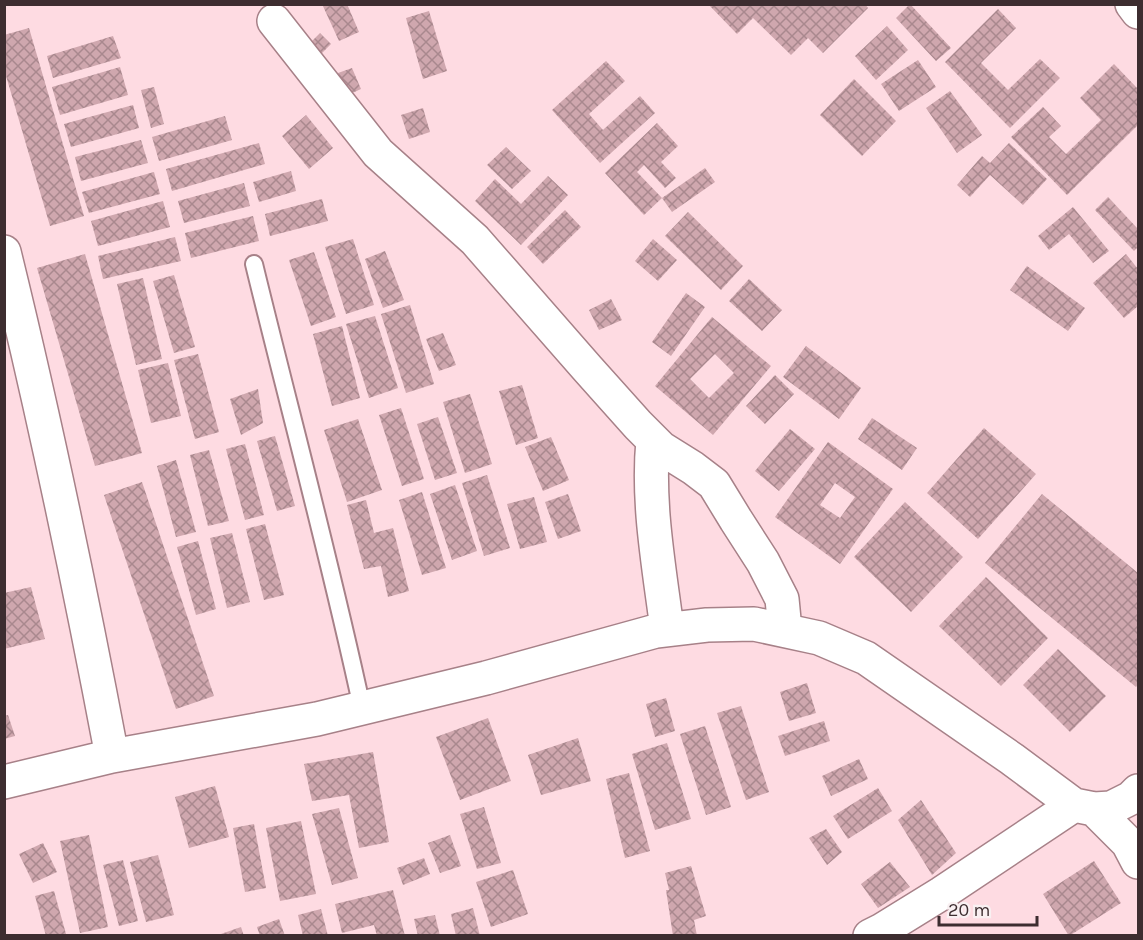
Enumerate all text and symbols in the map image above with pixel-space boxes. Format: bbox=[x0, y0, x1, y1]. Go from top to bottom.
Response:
scale bar bbox=[939, 889, 1036, 927]
text: 20 m bbox=[948, 899, 990, 921]

